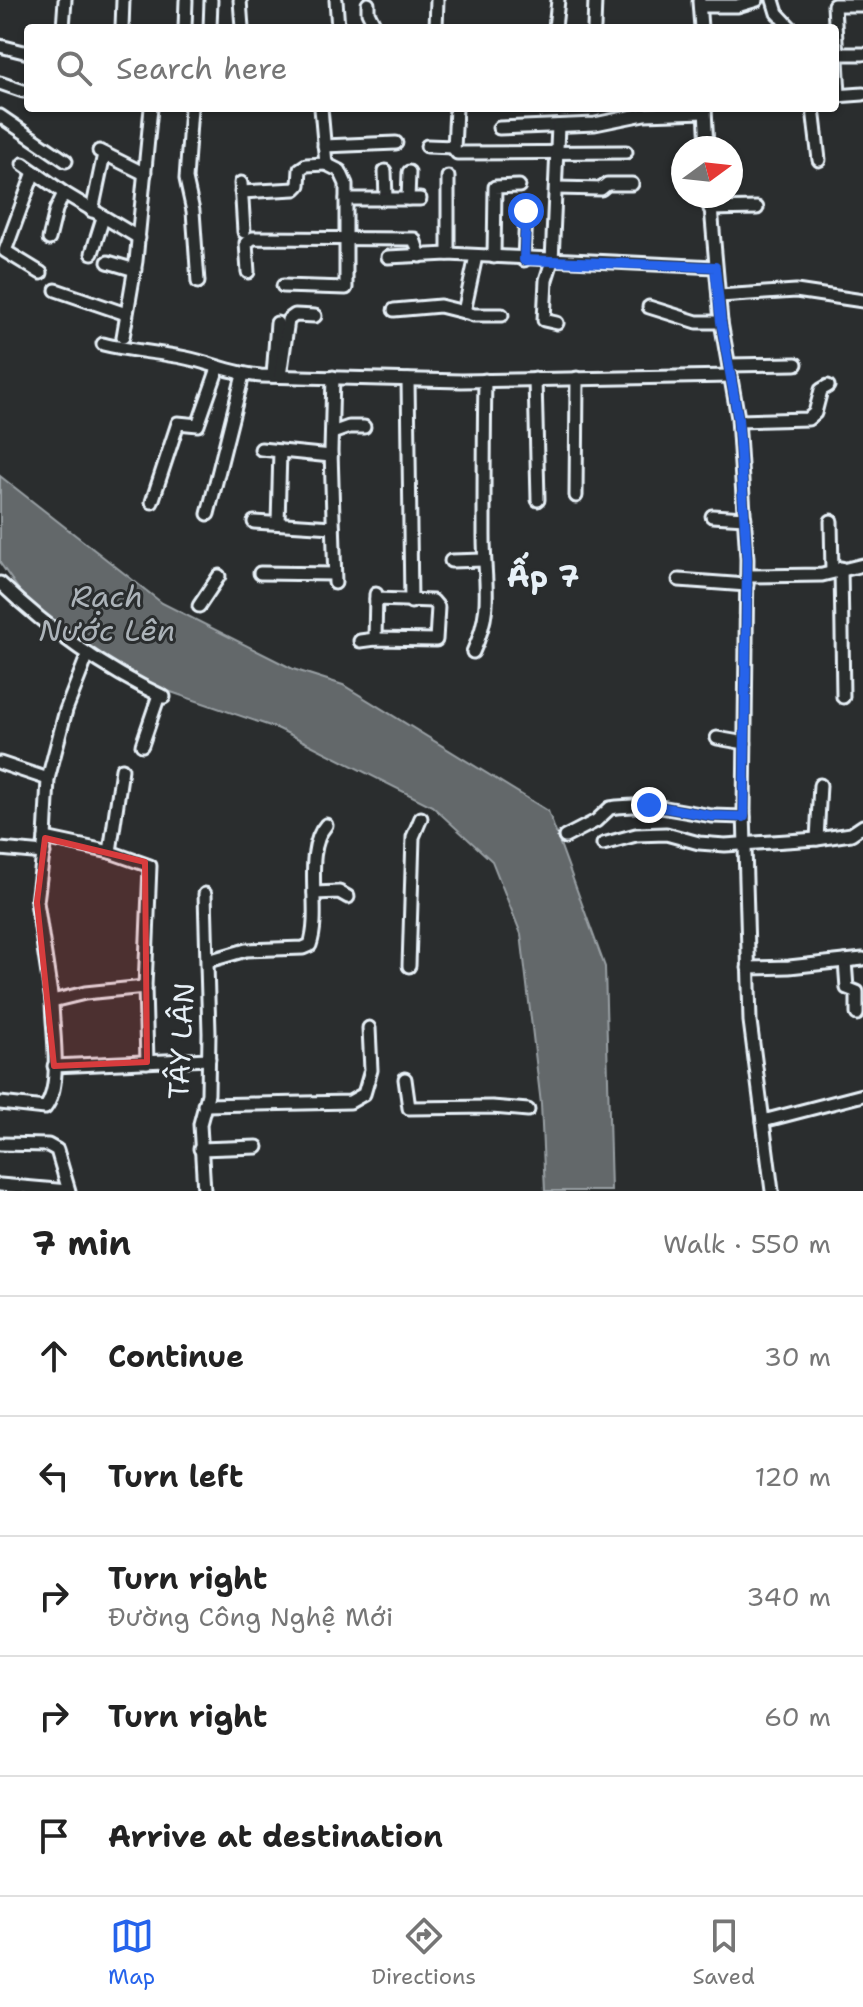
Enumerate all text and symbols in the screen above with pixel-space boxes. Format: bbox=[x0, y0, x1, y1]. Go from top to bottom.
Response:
search box bbox=[24, 24, 839, 112]
icon: search bbox=[52, 46, 96, 90]
text: Search here bbox=[116, 48, 287, 89]
north arrow bbox=[671, 136, 743, 208]
route start bbox=[508, 193, 544, 229]
district label: Ấp 7 bbox=[507, 552, 579, 597]
water label: Rạch Nước Lên bbox=[39, 576, 175, 651]
route end bbox=[631, 787, 667, 823]
street label: TÂY LÂN bbox=[159, 982, 203, 1100]
text: 7 min bbox=[32, 1220, 131, 1266]
text: Walk · 550 m bbox=[663, 1226, 831, 1261]
icon: ahead bbox=[32, 1334, 76, 1378]
text: Continue bbox=[108, 1336, 244, 1377]
text: 30 m bbox=[764, 1339, 831, 1374]
icon: left bbox=[32, 1454, 76, 1498]
text: Turn left bbox=[108, 1456, 243, 1497]
text: 120 m bbox=[755, 1459, 831, 1494]
text: Turn right bbox=[108, 1558, 267, 1599]
icon: right bbox=[32, 1574, 76, 1618]
text: 340 m bbox=[746, 1579, 831, 1614]
text: Đường Công Nghệ Mới bbox=[108, 1599, 393, 1634]
icon: right bbox=[32, 1694, 76, 1738]
text: Turn right bbox=[108, 1696, 267, 1737]
text: 60 m bbox=[764, 1699, 831, 1734]
icon: arrive bbox=[32, 1814, 76, 1858]
text: Arrive at destination bbox=[108, 1816, 443, 1857]
tab: Map bbox=[108, 1914, 155, 1991]
tab: Directions bbox=[371, 1914, 476, 1991]
tab: Saved bbox=[692, 1914, 755, 1991]

